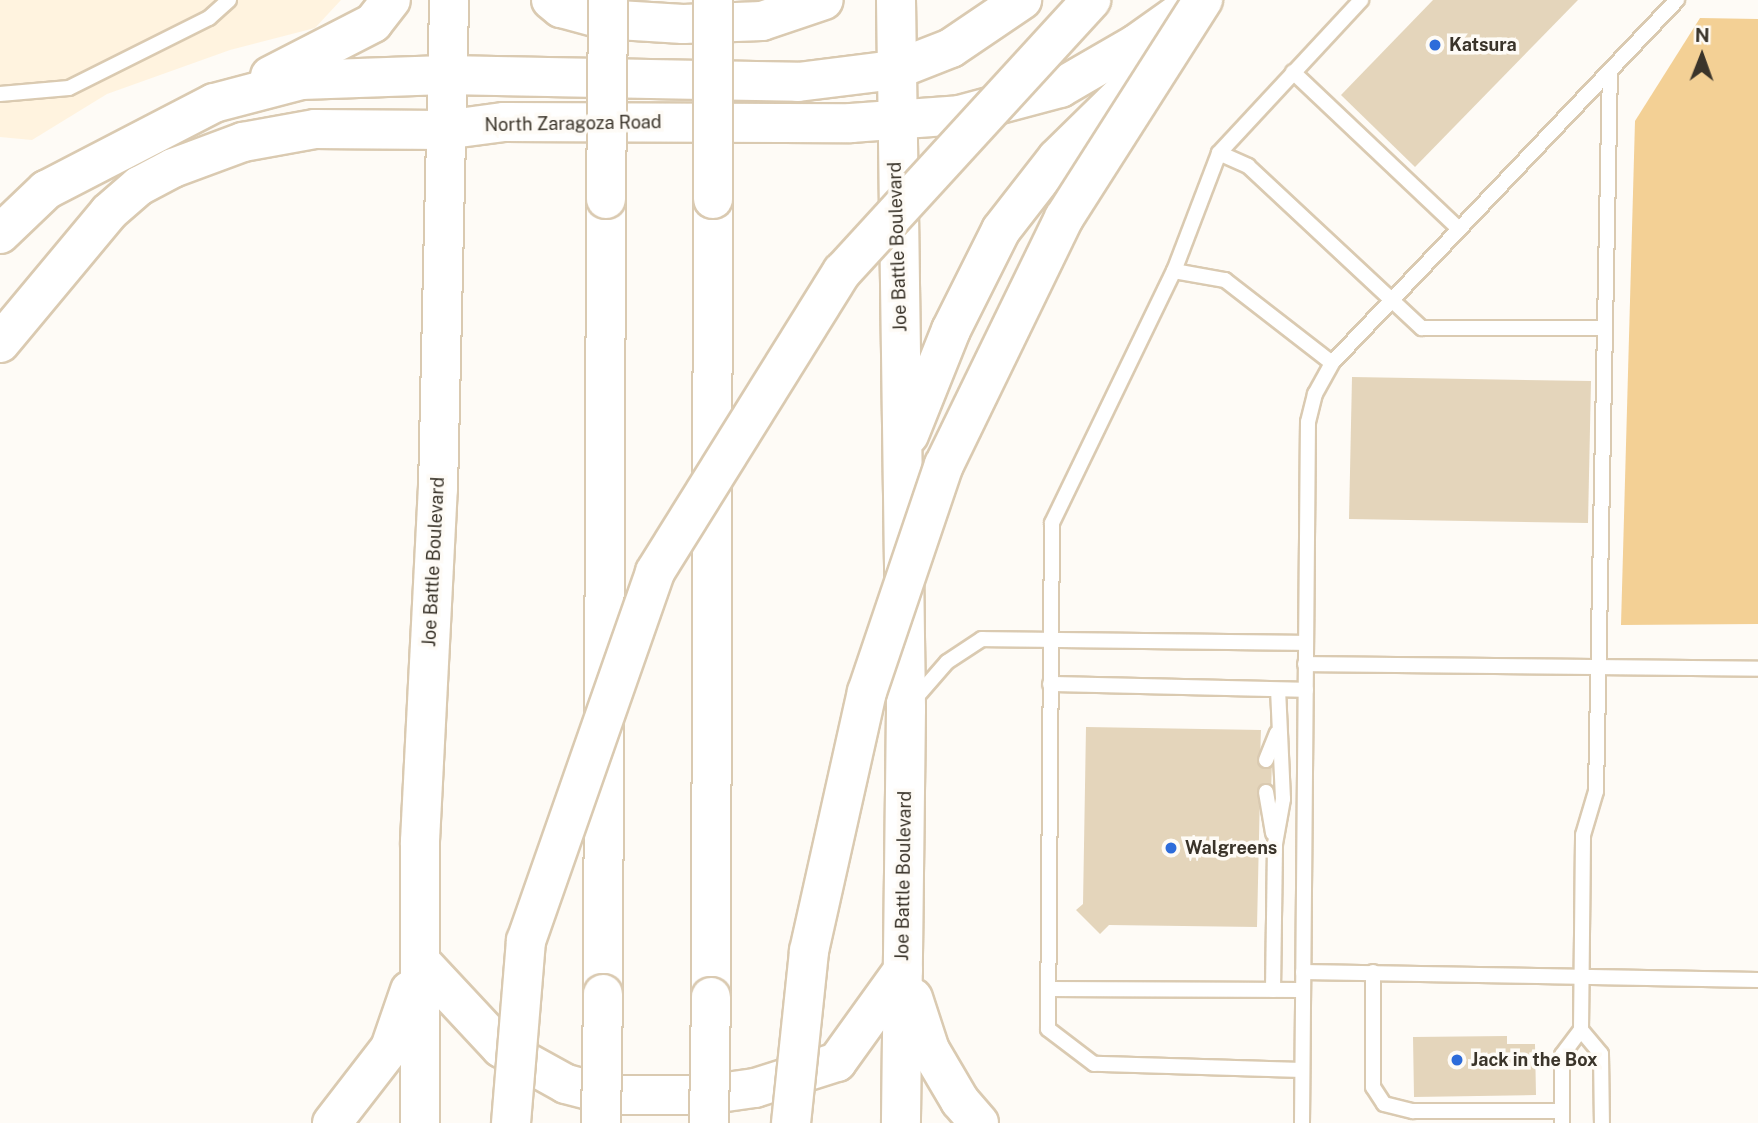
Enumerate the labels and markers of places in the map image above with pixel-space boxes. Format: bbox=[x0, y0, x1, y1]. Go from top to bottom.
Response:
place label: Katsura bbox=[1449, 34, 1517, 56]
marker: Katsura bbox=[1427, 37, 1443, 53]
place label: Walgreens bbox=[1185, 837, 1277, 859]
marker: Walgreens bbox=[1163, 840, 1179, 856]
place label: Jack in the Box bbox=[1471, 1049, 1598, 1071]
marker: Jack in the Box bbox=[1449, 1052, 1465, 1068]

